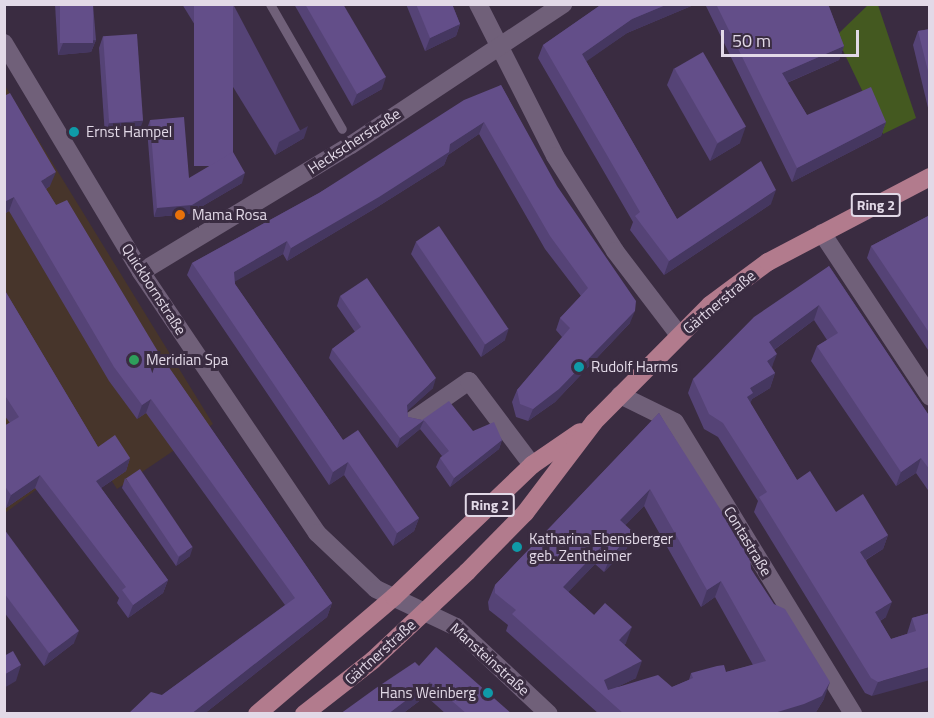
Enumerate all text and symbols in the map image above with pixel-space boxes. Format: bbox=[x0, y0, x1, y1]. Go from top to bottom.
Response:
scale bar bbox=[724, 18, 862, 56]
text: 50 m bbox=[732, 27, 771, 54]
street label: Heckscherstraße bbox=[304, 104, 404, 178]
place label: Ernst Hampel bbox=[86, 123, 172, 141]
marker: Ernst Hampel bbox=[67, 125, 81, 139]
road number: Ring 2 bbox=[850, 194, 902, 216]
place label: Mama Rosa bbox=[192, 206, 267, 224]
marker: Mama Rosa bbox=[173, 208, 187, 222]
street label: Quickbornstraße bbox=[118, 240, 190, 338]
street label: Gärtnerstraße bbox=[679, 266, 759, 338]
place label: Meridian Spa bbox=[146, 351, 228, 369]
marker: Meridian Spa bbox=[127, 353, 141, 367]
place label: Rudolf Harms bbox=[591, 358, 678, 376]
marker: Rudolf Harms bbox=[572, 360, 586, 374]
road number: Ring 2 bbox=[464, 494, 516, 516]
street label: Contastraße bbox=[720, 503, 776, 579]
place label: Katharina Ebensberger geb. Zentheimer bbox=[529, 529, 673, 564]
marker: Katharina Ebensberger geb. Zentheimer bbox=[510, 540, 524, 554]
street label: Gärtnerstraße bbox=[341, 615, 419, 689]
street label: Mansteinstraße bbox=[447, 619, 533, 699]
place label: Hans Weinberg bbox=[380, 684, 476, 702]
marker: Hans Weinberg bbox=[481, 686, 495, 700]

